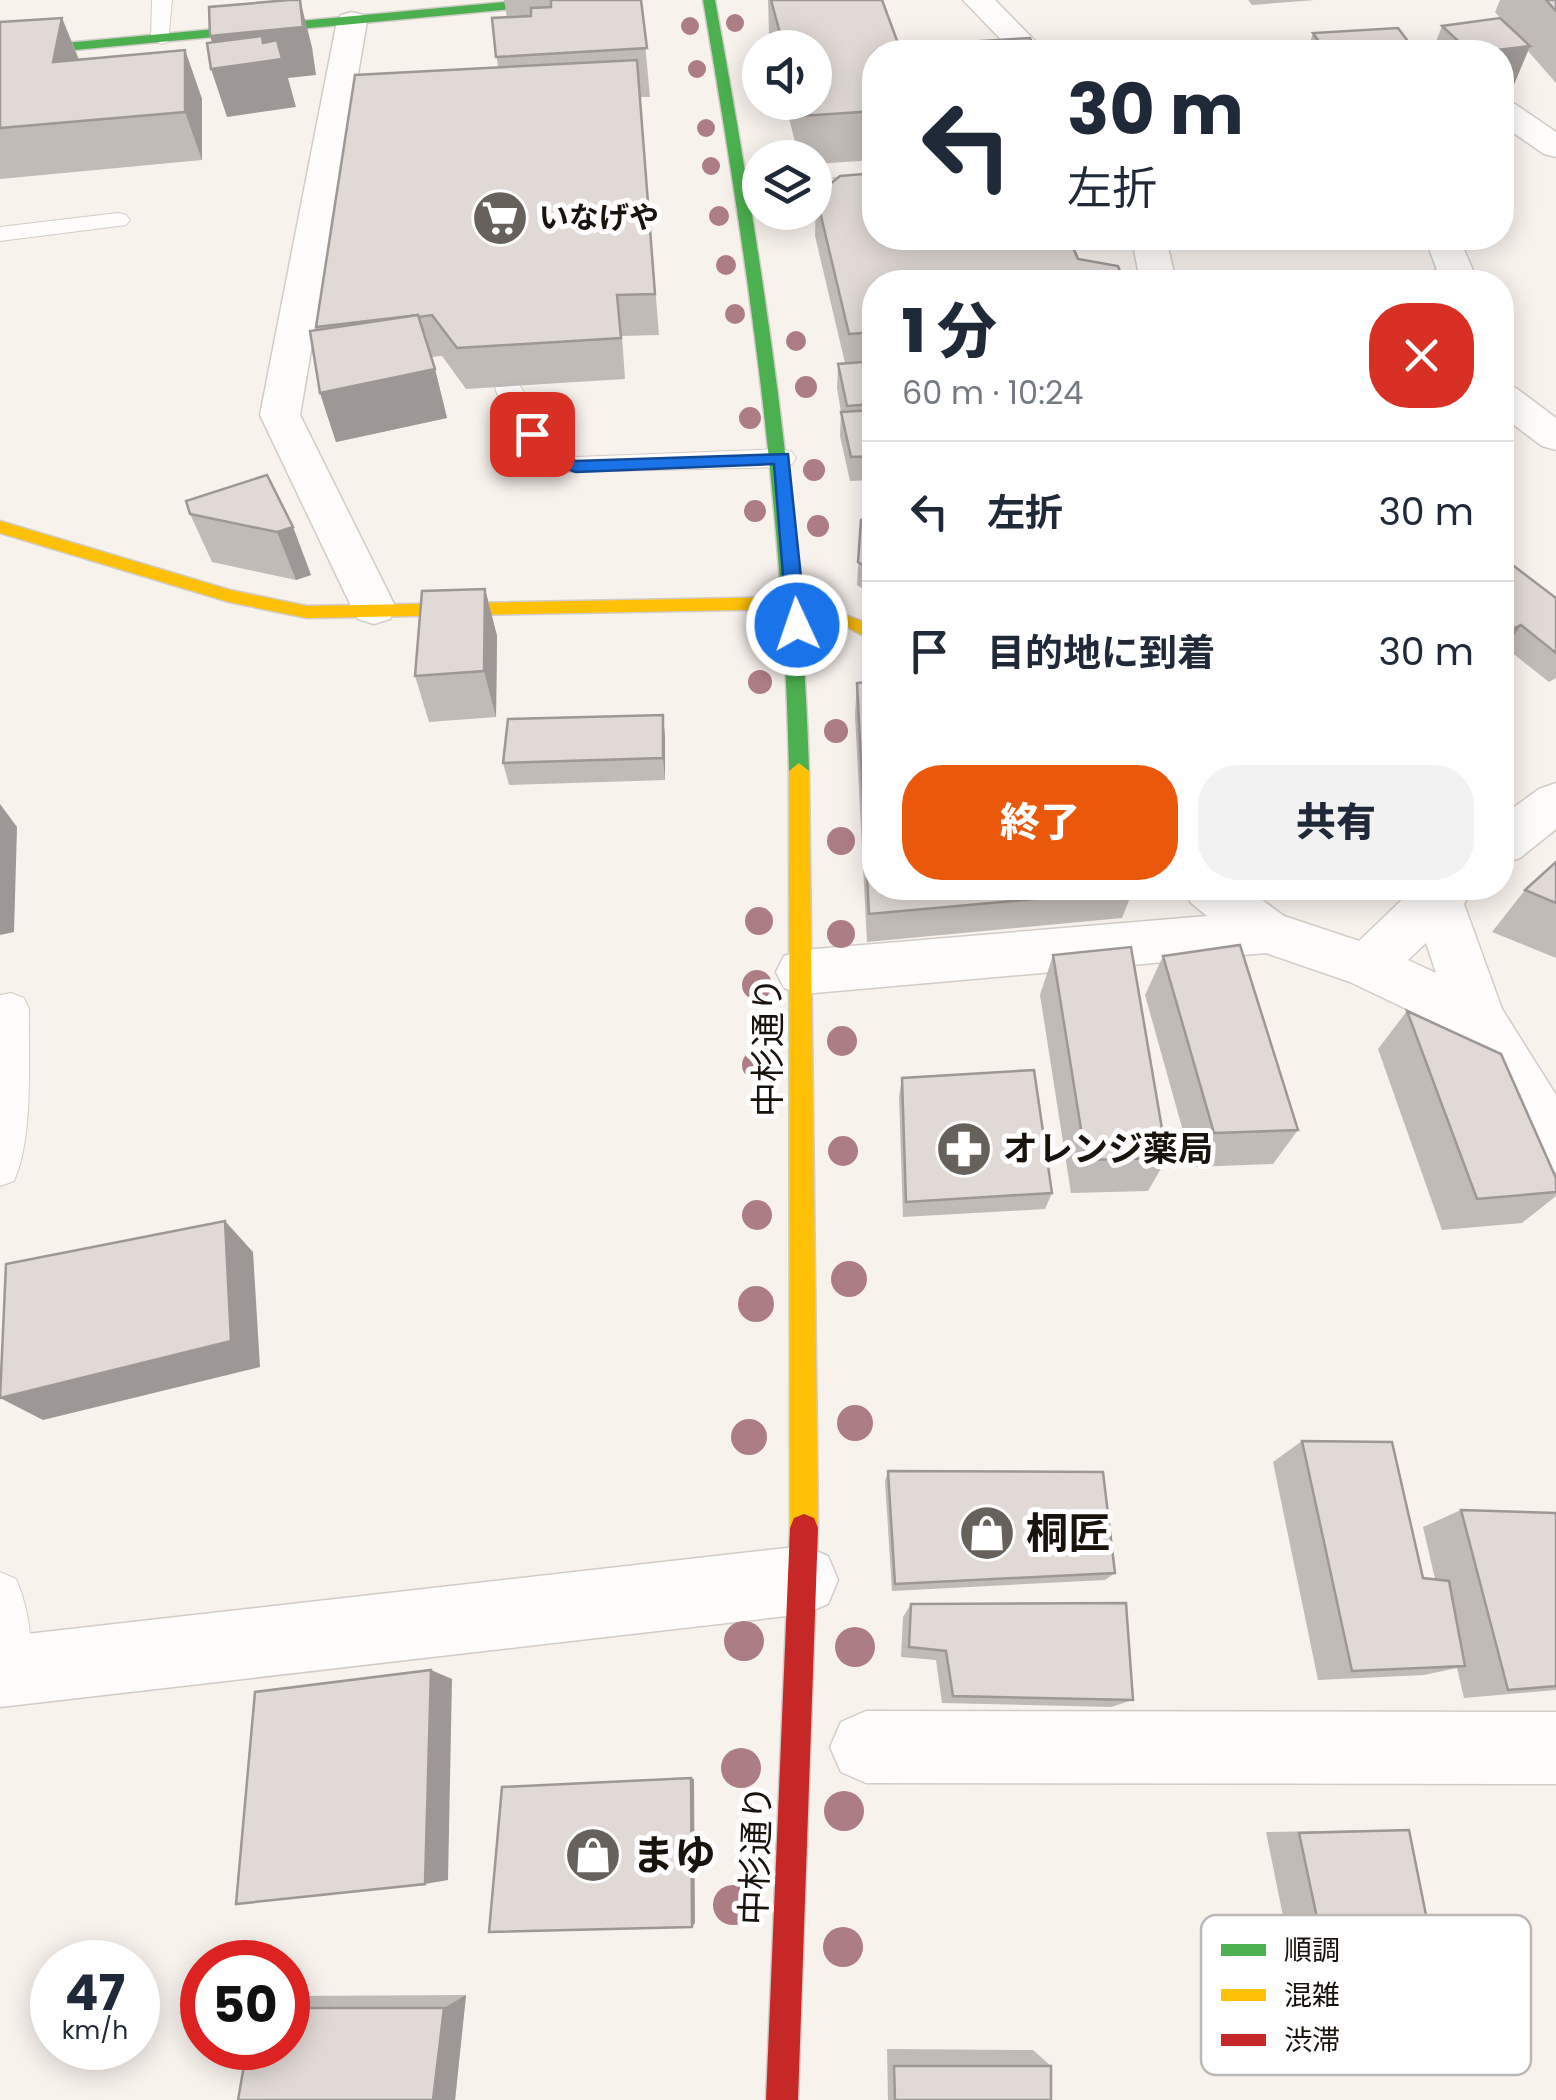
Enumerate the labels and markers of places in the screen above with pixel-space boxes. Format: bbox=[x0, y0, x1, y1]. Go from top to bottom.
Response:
supermarket icon: いなげや bbox=[470, 188, 530, 248]
place label: いなげや bbox=[539, 196, 659, 239]
pin bbox=[490, 392, 575, 477]
pharmacy icon: オレンジ薬局 bbox=[934, 1119, 994, 1179]
place label: オレンジ薬局 bbox=[1003, 1124, 1213, 1173]
shop icon: 桐匠 bbox=[957, 1503, 1017, 1563]
place label: 桐匠 bbox=[1026, 1504, 1110, 1563]
shop icon: まゆ bbox=[563, 1825, 623, 1885]
place label: まゆ bbox=[632, 1826, 716, 1885]

